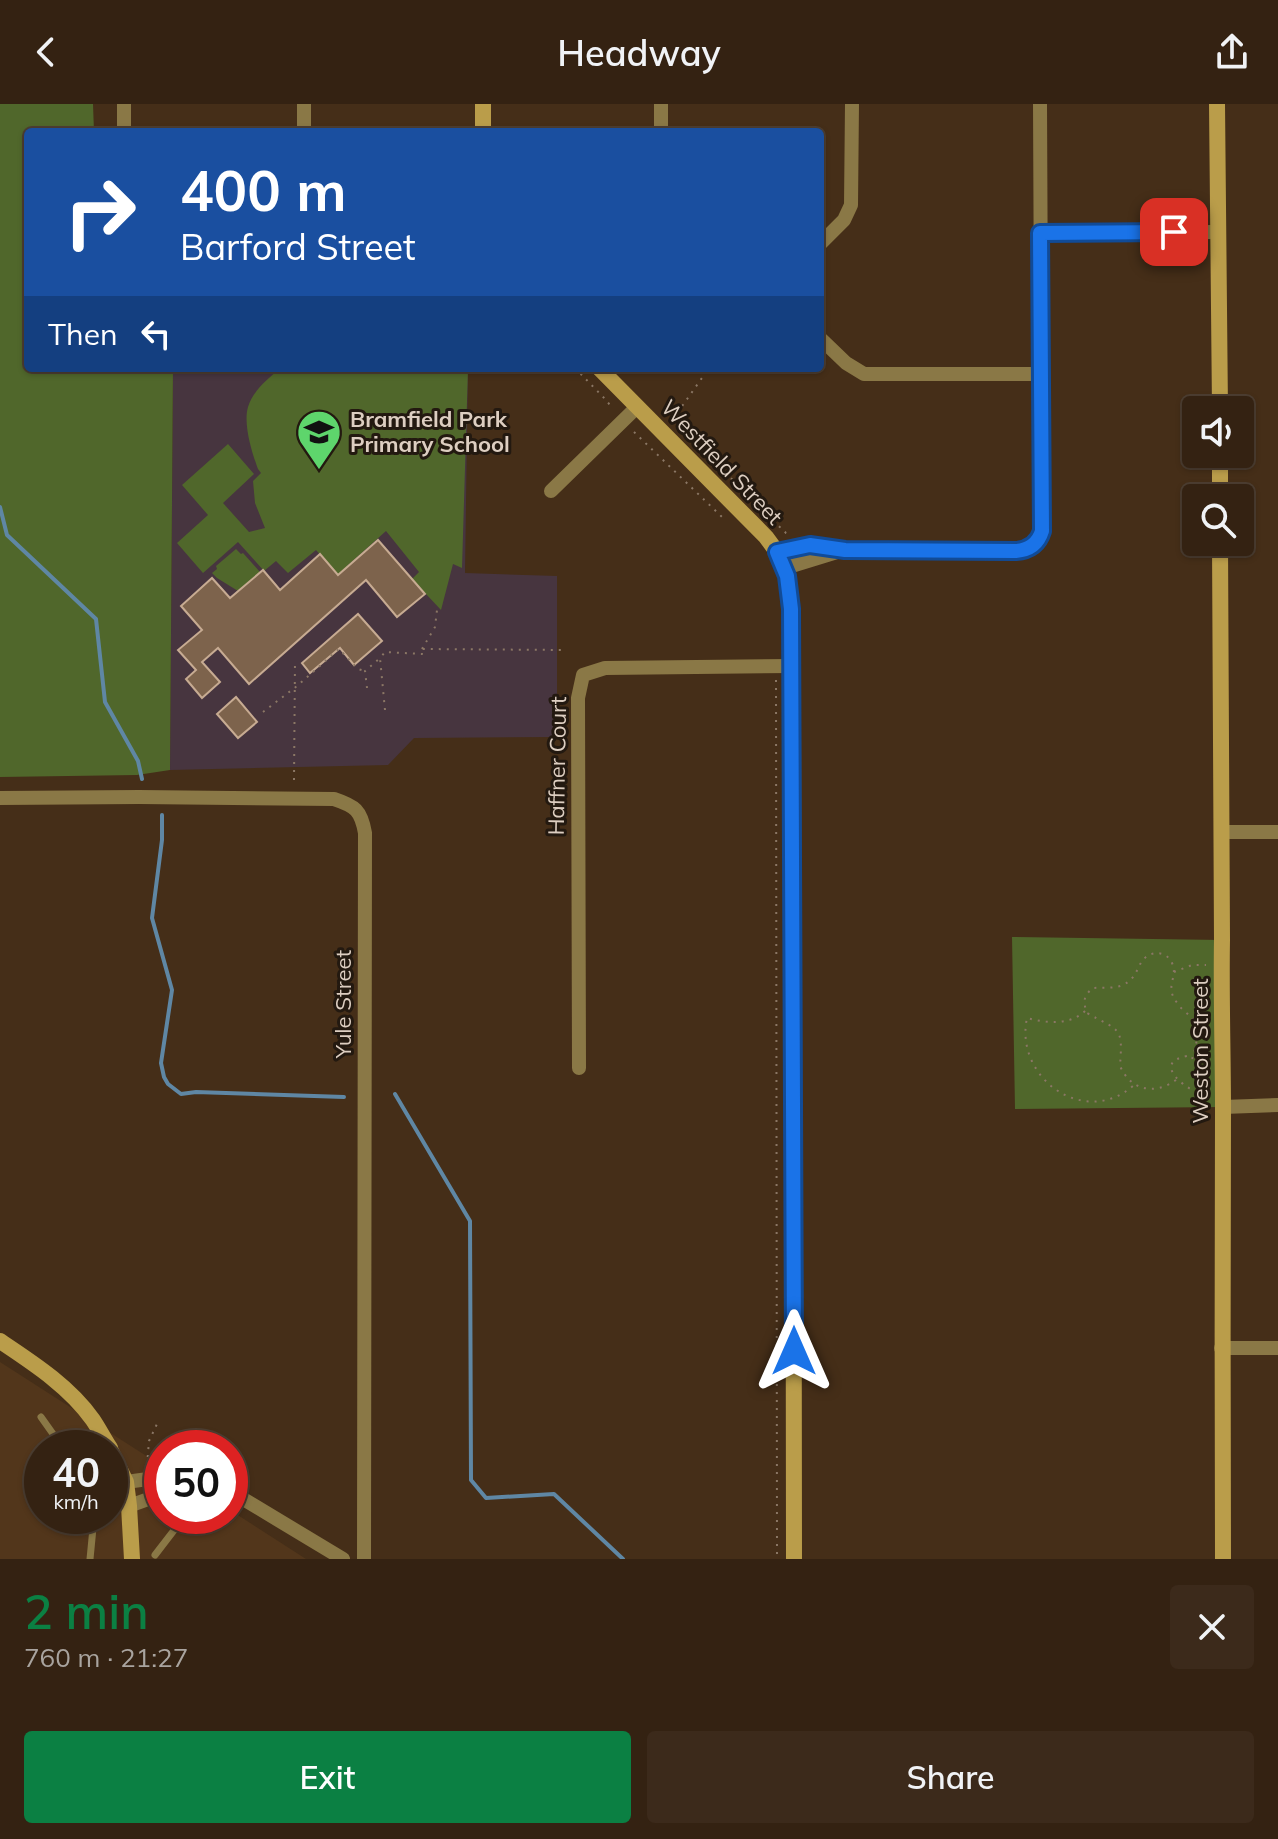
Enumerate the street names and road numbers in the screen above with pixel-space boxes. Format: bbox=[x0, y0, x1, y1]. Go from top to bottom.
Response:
street label: Westfield Street bbox=[655, 394, 789, 531]
street label: Haffner Court bbox=[542, 696, 572, 836]
street label: Yule Street bbox=[329, 950, 357, 1059]
street label: Weston Street bbox=[1186, 978, 1214, 1124]

